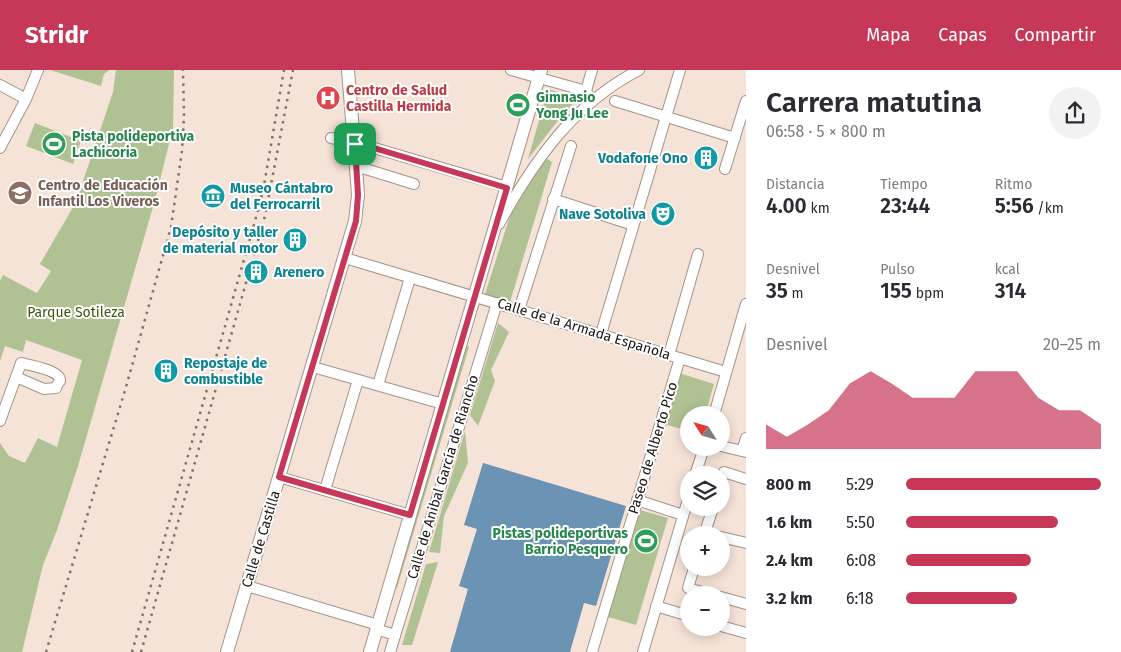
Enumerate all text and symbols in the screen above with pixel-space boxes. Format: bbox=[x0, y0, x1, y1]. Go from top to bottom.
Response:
text: Stridr bbox=[25, 21, 88, 49]
text: Mapa bbox=[866, 24, 910, 46]
text: Capas bbox=[938, 24, 987, 46]
text: Compartir bbox=[1015, 24, 1096, 46]
place label: Centro de Salud Castilla Hermida bbox=[346, 82, 452, 115]
hospital icon: Centro de Salud Castilla Hermida bbox=[315, 85, 341, 111]
text: Carrera matutina bbox=[766, 86, 982, 119]
button: share bbox=[1049, 87, 1101, 139]
place label: Gimnasio Yong Ju Lee bbox=[535, 89, 609, 122]
sports icon: Gimnasio Yong Ju Lee bbox=[505, 92, 531, 118]
text: 06:58 · 5 × 800 m bbox=[766, 122, 886, 141]
pin bbox=[334, 123, 376, 165]
place label: Pista polideportiva Lachicoria bbox=[72, 128, 194, 161]
icon: arrive bbox=[341, 130, 369, 158]
sports icon: Pista polideportiva Lachicoria bbox=[41, 131, 67, 157]
building icon: Vodafone Ono bbox=[693, 145, 719, 171]
place label: Vodafone Ono bbox=[597, 150, 688, 167]
text: Distancia bbox=[766, 176, 825, 193]
text: Tiempo bbox=[880, 176, 928, 193]
text: Ritmo bbox=[995, 176, 1032, 193]
place label: Centro de Educación Infantil Los Viveros bbox=[38, 177, 168, 210]
school or university icon: Centro de Educación Infantil Los Viveros bbox=[7, 180, 33, 206]
place label: Museo Cántabro del Ferrocarril bbox=[230, 180, 333, 213]
museum icon: Museo Cántabro del Ferrocarril bbox=[200, 183, 226, 209]
text: 4.00 bbox=[766, 193, 807, 219]
text: 23:44 bbox=[880, 193, 930, 219]
text: 5:56 bbox=[995, 193, 1034, 219]
text: km bbox=[807, 200, 830, 217]
text: /km bbox=[1034, 200, 1064, 217]
theatre icon: Nave Sotoliva bbox=[650, 201, 676, 227]
place label: Nave Sotoliva bbox=[559, 206, 646, 223]
place label: Depósito y taller de material motor bbox=[163, 224, 278, 257]
building icon: Depósito y taller de material motor bbox=[282, 227, 308, 253]
building icon: Arenero bbox=[243, 259, 269, 285]
text: Desnivel bbox=[766, 261, 820, 278]
text: Pulso bbox=[880, 261, 915, 278]
text: kcal bbox=[995, 261, 1020, 278]
place label: Arenero bbox=[273, 264, 324, 281]
text: 35 bbox=[766, 278, 788, 304]
text: 155 bbox=[880, 278, 912, 304]
text: 314 bbox=[995, 278, 1026, 304]
text: m bbox=[788, 285, 804, 302]
text: bpm bbox=[912, 285, 944, 302]
street label: Calle de la Armada Española bbox=[495, 295, 673, 363]
park label: Parque Sotileza bbox=[27, 304, 125, 321]
text: Desnivel bbox=[766, 335, 828, 354]
text: 20–25 m bbox=[1043, 335, 1101, 354]
place label: Repostaje de combustible bbox=[184, 355, 268, 388]
building icon: Repostaje de combustible bbox=[153, 358, 179, 384]
street label: Calle de Anibal García de Riancho bbox=[404, 373, 482, 581]
street label: Paseo de Alberto Pico bbox=[625, 380, 681, 516]
north arrow bbox=[680, 406, 730, 456]
map controls bbox=[680, 406, 730, 636]
button: layers bbox=[680, 466, 730, 516]
text: 800 m bbox=[766, 475, 811, 494]
text: 5:29 bbox=[846, 475, 874, 494]
street label: Calle de Castilla bbox=[238, 488, 284, 590]
text: 1.6 km bbox=[766, 513, 812, 532]
text: 5:50 bbox=[846, 513, 875, 532]
place label: Pistas polideportivas Barrio Pesquero bbox=[493, 525, 628, 558]
button: + bbox=[680, 526, 730, 576]
sports icon: Pistas polideportivas Barrio Pesquero bbox=[633, 528, 659, 554]
text: 2.4 km bbox=[766, 551, 813, 570]
text: 6:08 bbox=[846, 551, 876, 570]
button: − bbox=[680, 586, 730, 636]
text: 3.2 km bbox=[766, 589, 813, 608]
text: 6:18 bbox=[846, 589, 873, 608]

